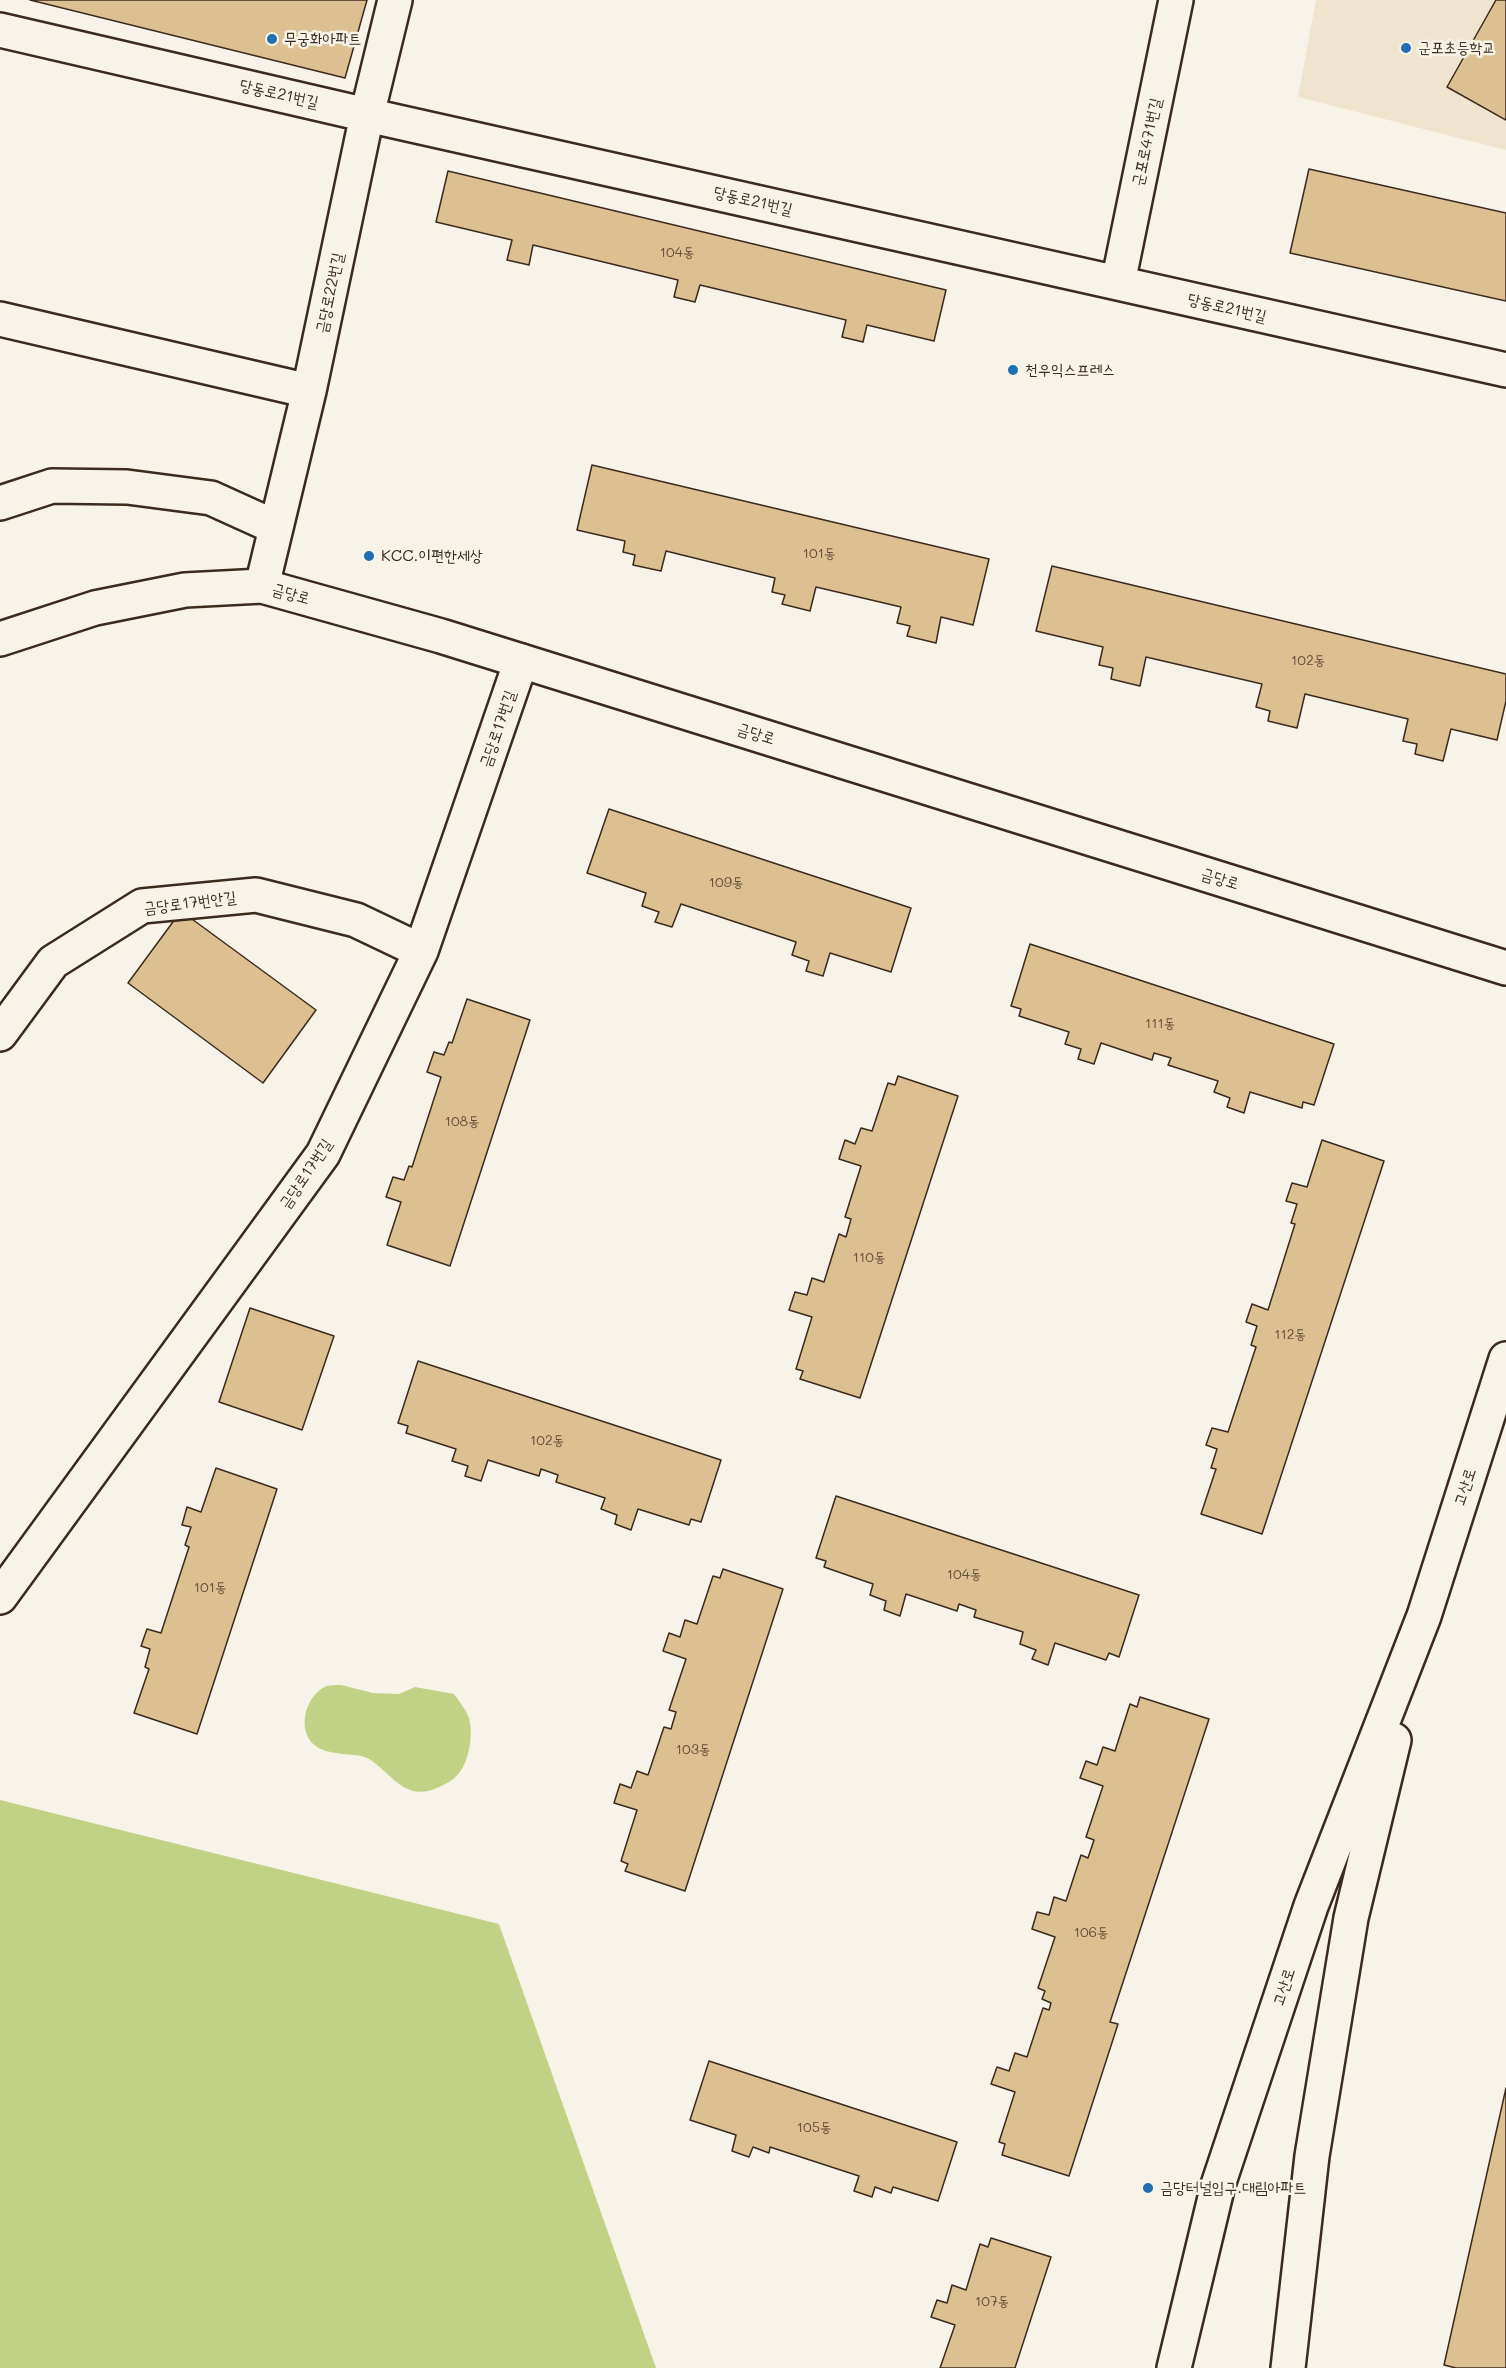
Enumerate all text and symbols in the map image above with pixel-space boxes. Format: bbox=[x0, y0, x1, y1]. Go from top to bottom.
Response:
place label: 무궁화아파트 bbox=[284, 29, 361, 49]
marker: 무궁화아파트 bbox=[265, 32, 279, 46]
place label: 군포초등학교 bbox=[1418, 38, 1495, 58]
marker: 군포초등학교 bbox=[1399, 41, 1413, 55]
street label: 당동로21번길 bbox=[238, 76, 320, 112]
street label: 군포로471번길 bbox=[1128, 96, 1166, 188]
street label: 당동로21번길 bbox=[712, 183, 794, 219]
house number: 104동 bbox=[660, 245, 694, 261]
street label: 금당로22번길 bbox=[312, 251, 348, 335]
street label: 당동로21번길 bbox=[1186, 290, 1268, 326]
place label: 천우익스프레스 bbox=[1025, 360, 1115, 380]
marker: 천우익스프레스 bbox=[1006, 363, 1020, 377]
place label: KCC.이편한세상 bbox=[381, 546, 483, 566]
house number: 101동 bbox=[803, 546, 835, 562]
marker: KCC.이편한세상 bbox=[362, 549, 376, 563]
street label: 금당로 bbox=[270, 579, 312, 609]
house number: 102동 bbox=[1291, 653, 1325, 669]
street label: 금당로17번길 bbox=[476, 688, 520, 770]
street label: 금당로 bbox=[735, 719, 777, 749]
street label: 금당로 bbox=[1199, 864, 1241, 894]
house number: 109동 bbox=[709, 875, 743, 891]
street label: 금당로17번안길 bbox=[143, 888, 237, 918]
house number: 111동 bbox=[1145, 1016, 1175, 1032]
house number: 108동 bbox=[445, 1114, 479, 1130]
street label: 금당로17번길 bbox=[276, 1135, 336, 1213]
house number: 110동 bbox=[853, 1250, 885, 1266]
house number: 112동 bbox=[1274, 1327, 1306, 1343]
house number: 102동 bbox=[530, 1433, 564, 1449]
street label: 고산로 bbox=[1450, 1466, 1480, 1508]
house number: 104동 bbox=[947, 1567, 981, 1583]
house number: 101동 bbox=[194, 1580, 226, 1596]
house number: 103동 bbox=[676, 1742, 710, 1758]
house number: 106동 bbox=[1074, 1925, 1108, 1941]
street label: 고산로 bbox=[1269, 1966, 1299, 2008]
house number: 105동 bbox=[797, 2120, 831, 2136]
place label: 금당터널입구.대림아파트 bbox=[1160, 2178, 1306, 2198]
marker: 금당터널입구.대림아파트 bbox=[1141, 2181, 1155, 2195]
house number: 107동 bbox=[975, 2294, 1009, 2310]

